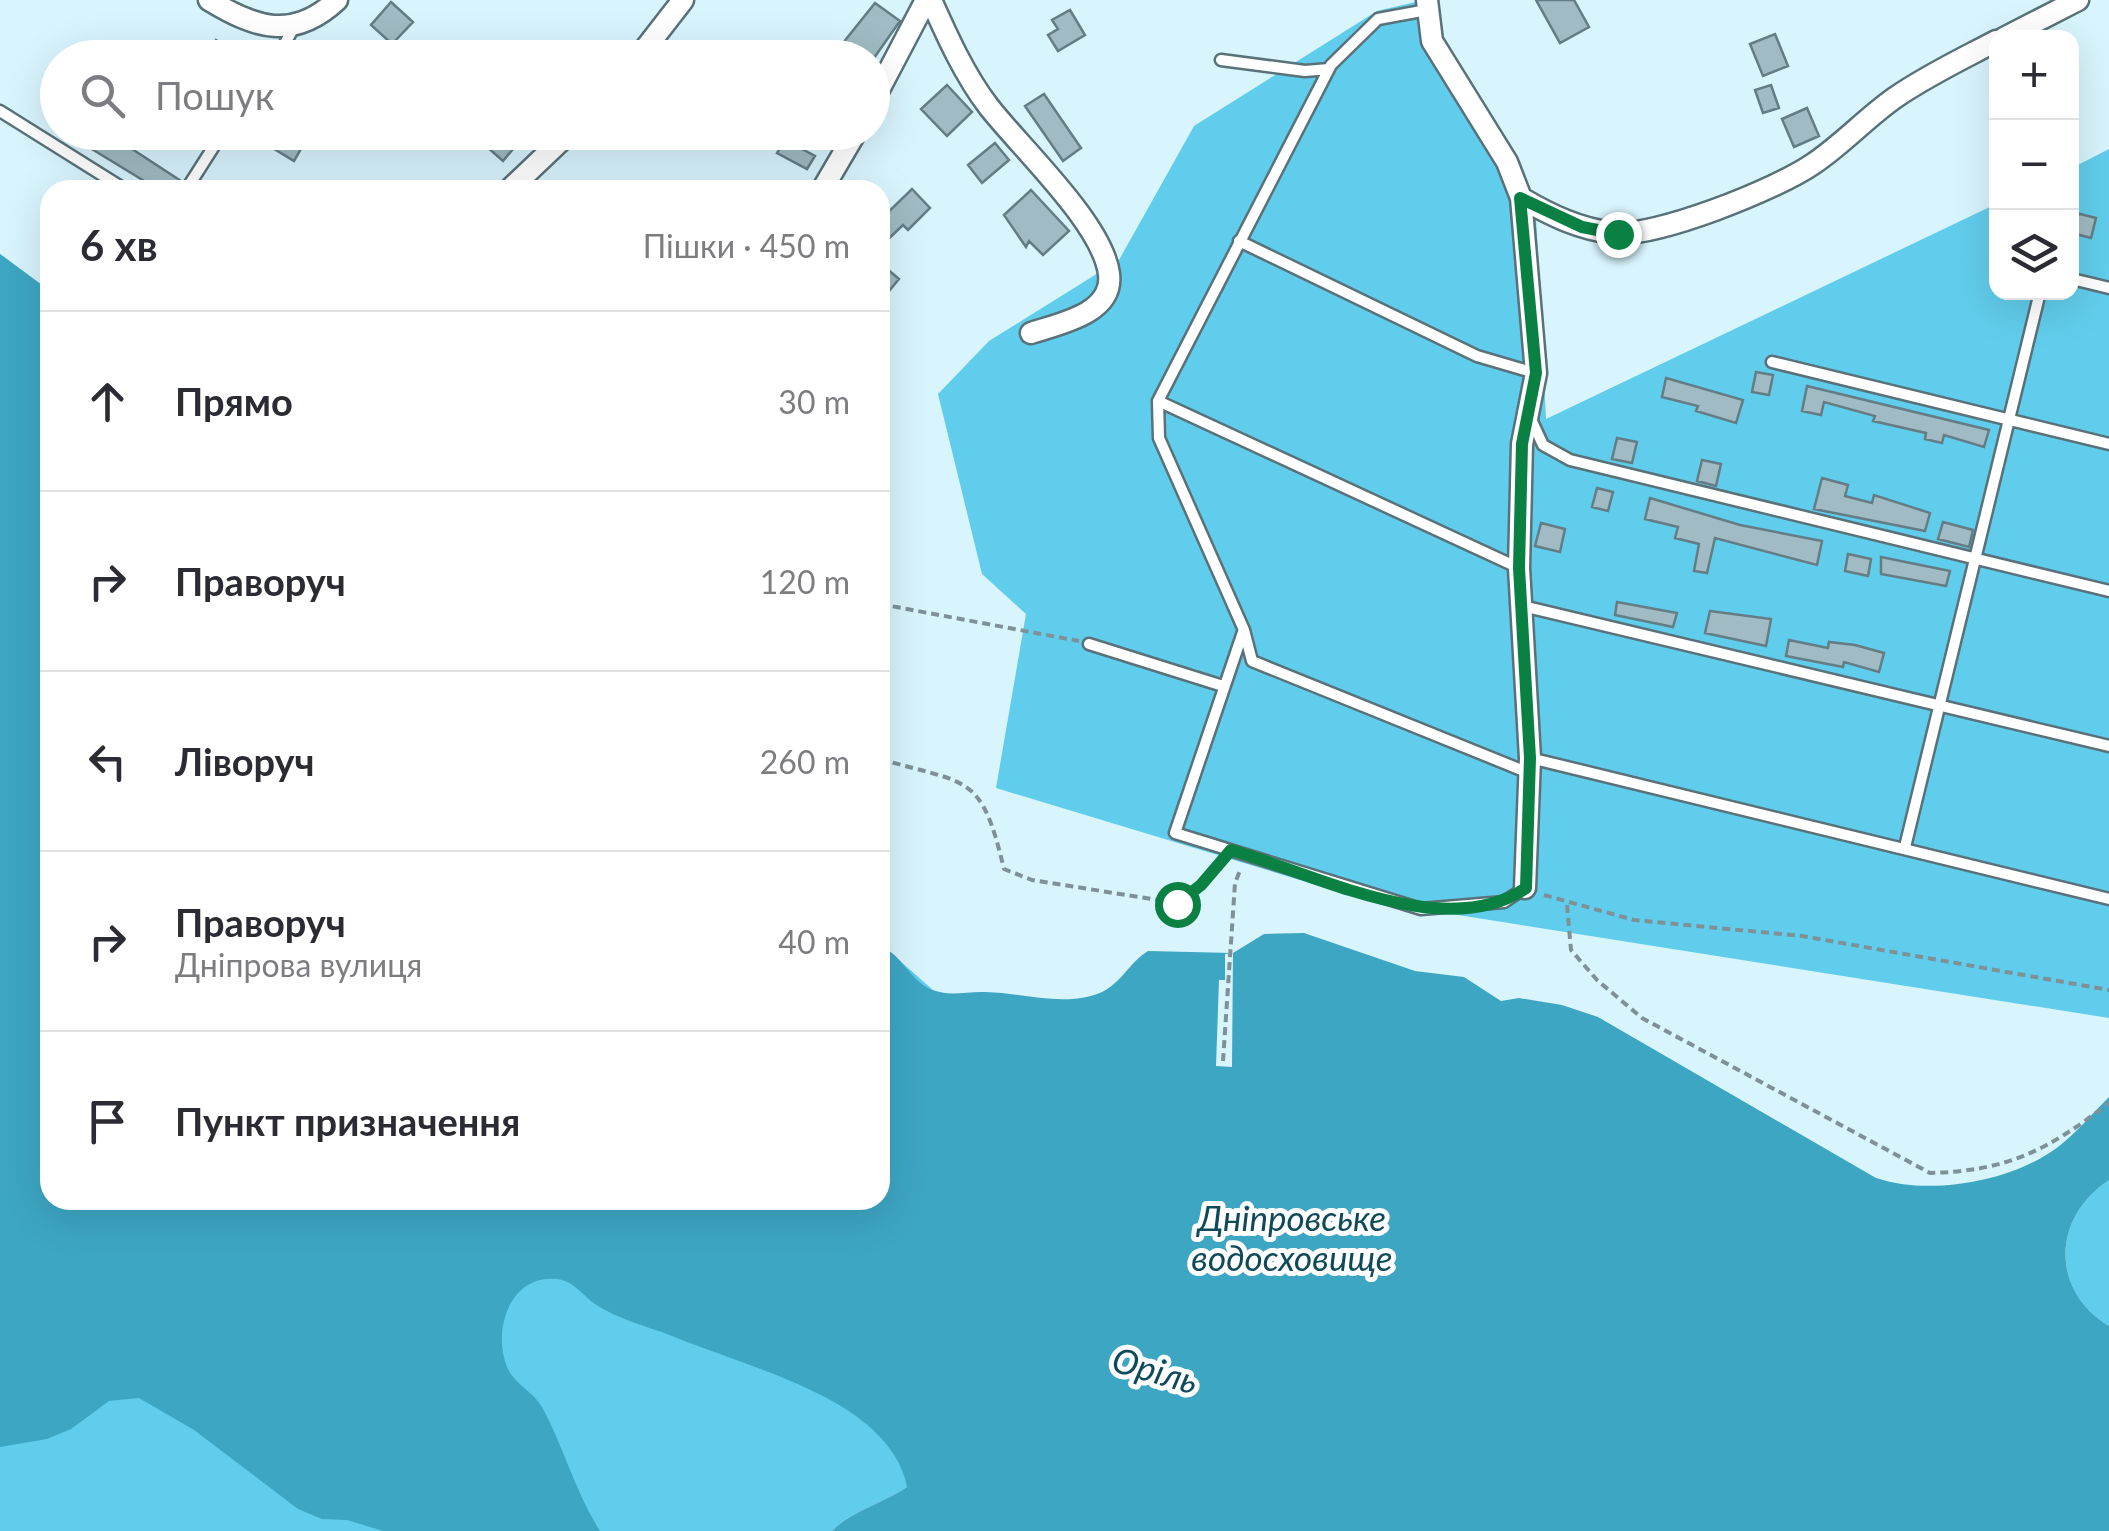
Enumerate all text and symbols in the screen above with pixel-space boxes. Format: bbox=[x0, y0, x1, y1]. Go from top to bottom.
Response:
map controls bbox=[1989, 30, 2079, 300]
button: + bbox=[1989, 30, 2079, 120]
search box bbox=[40, 40, 890, 150]
icon: search bbox=[75, 68, 130, 123]
text: Пошук bbox=[155, 72, 274, 118]
button: − bbox=[1989, 120, 2079, 210]
button: layers bbox=[1989, 210, 2079, 300]
route end bbox=[1596, 212, 1642, 258]
text: 6 хв bbox=[80, 220, 158, 270]
text: Пішки · 450 m bbox=[643, 226, 850, 265]
icon: ahead bbox=[80, 374, 135, 429]
text: Прямо bbox=[175, 378, 293, 424]
text: 30 m bbox=[778, 382, 850, 421]
icon: right bbox=[80, 554, 135, 609]
text: Праворуч bbox=[175, 558, 346, 604]
text: 120 m bbox=[760, 562, 850, 601]
icon: left bbox=[80, 734, 135, 789]
text: Ліворуч bbox=[175, 738, 315, 784]
text: 260 m bbox=[760, 742, 850, 781]
route start bbox=[1155, 882, 1201, 928]
text: Праворуч bbox=[175, 899, 346, 945]
icon: right bbox=[80, 914, 135, 969]
text: 40 m bbox=[778, 922, 850, 961]
text: Дніпрова вулиця bbox=[175, 945, 422, 984]
icon: arrive bbox=[80, 1094, 135, 1149]
text: Пункт призначення bbox=[175, 1098, 520, 1144]
water label: Дніпровське водосховище bbox=[1191, 1196, 1393, 1278]
water label: Оріль bbox=[1108, 1337, 1203, 1401]

